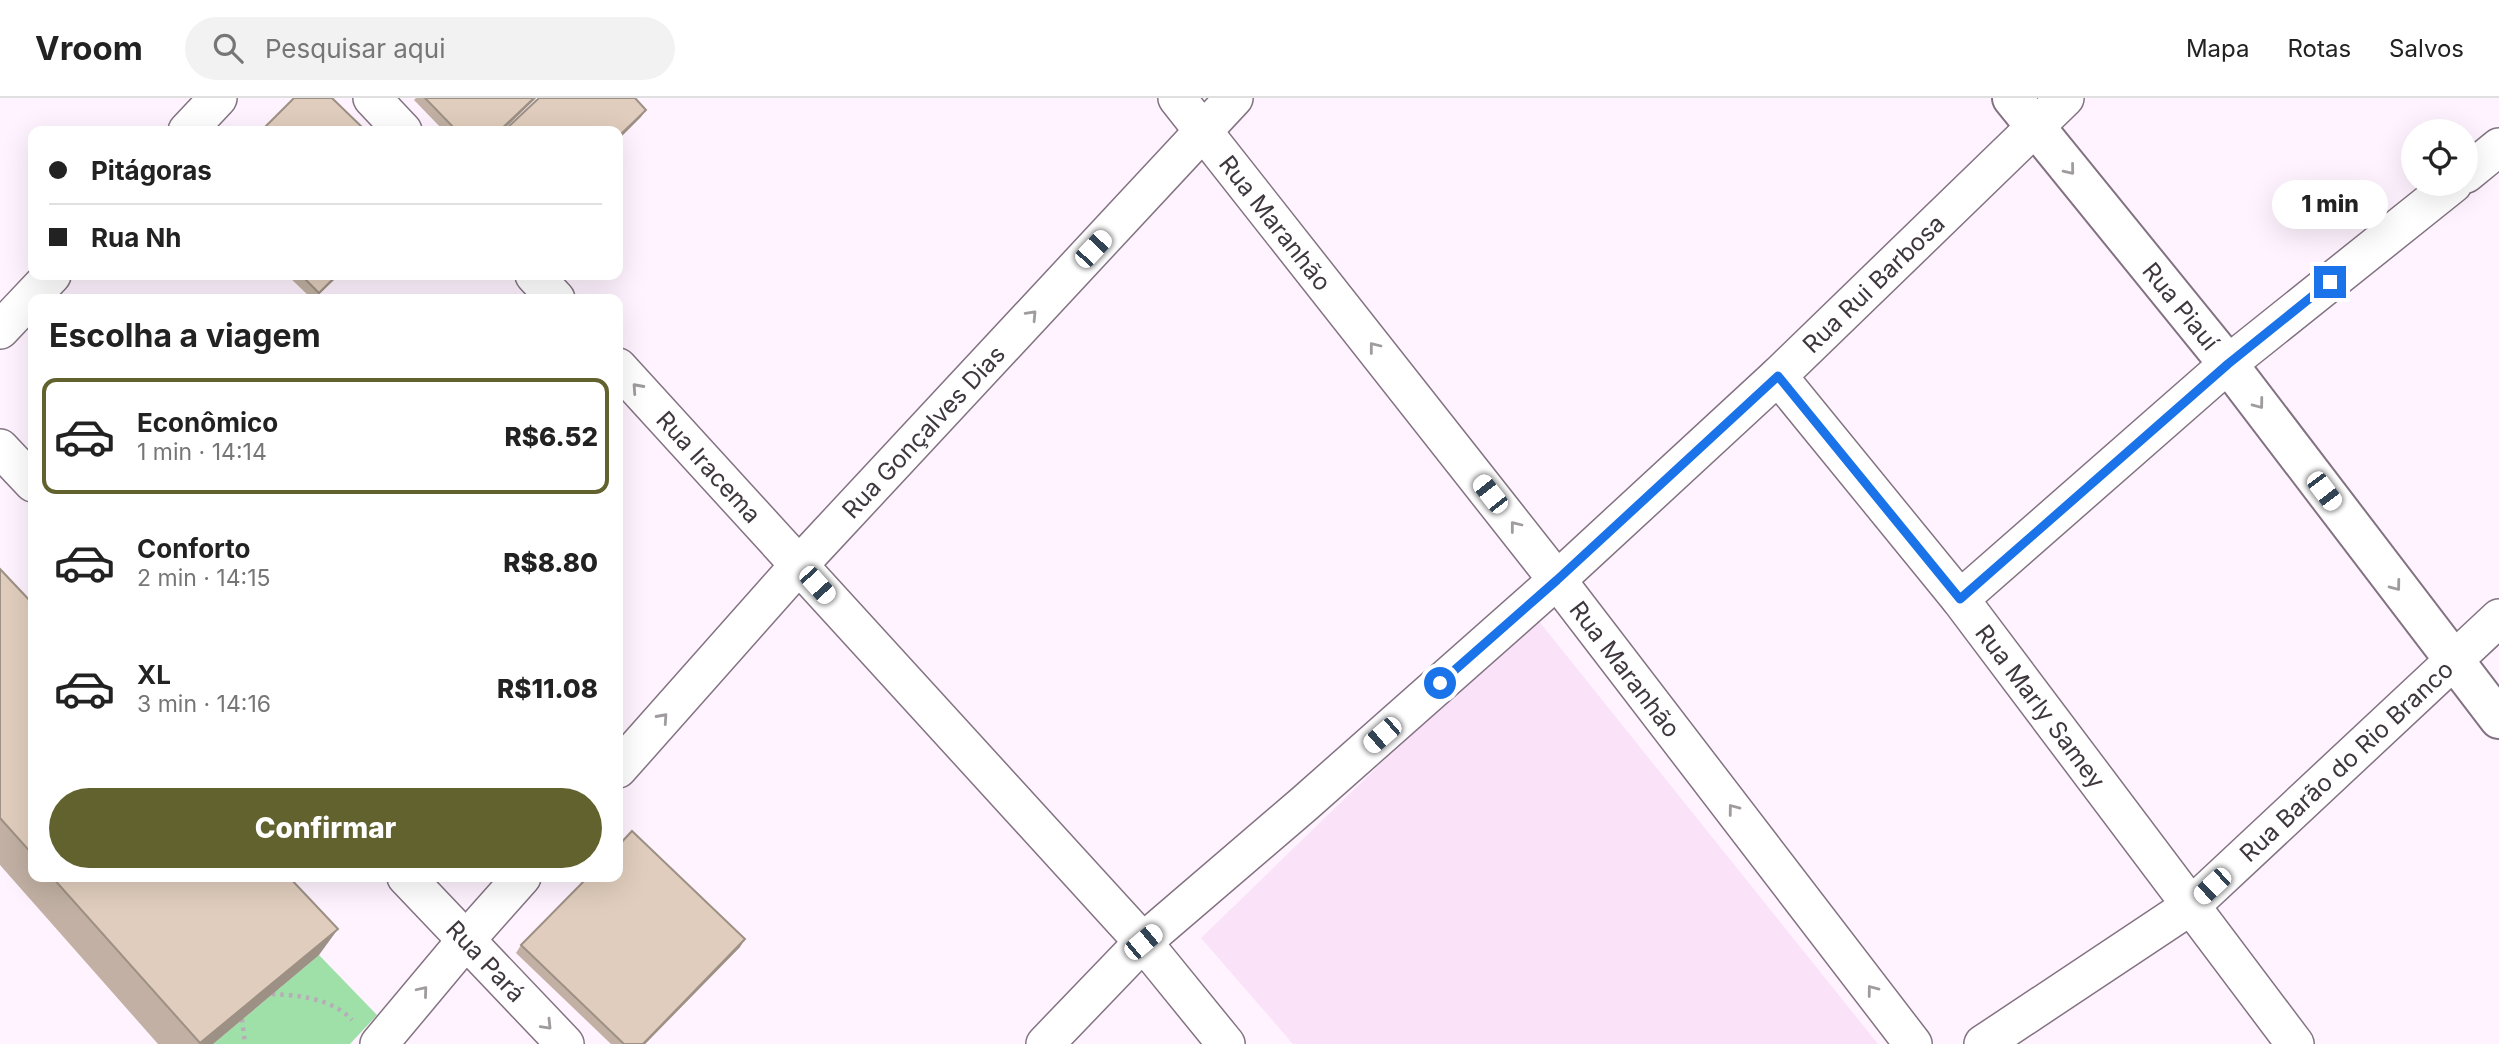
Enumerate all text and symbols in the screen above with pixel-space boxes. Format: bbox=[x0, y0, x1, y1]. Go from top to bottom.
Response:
search box bbox=[185, 17, 675, 80]
text: Vroom bbox=[35, 28, 143, 68]
icon: search bbox=[209, 29, 247, 67]
text: Pesquisar aqui bbox=[265, 33, 445, 64]
text: Mapa bbox=[2186, 34, 2250, 63]
text: Rotas bbox=[2288, 34, 2351, 63]
text: Salvos bbox=[2389, 34, 2464, 63]
map controls bbox=[2401, 119, 2478, 196]
button: locate bbox=[2401, 119, 2478, 196]
street label: Rua Maranhão bbox=[1213, 150, 1338, 296]
text: Pitágoras bbox=[91, 155, 212, 186]
one-way arrow bbox=[2062, 162, 2074, 175]
callout: 1 min bbox=[2272, 180, 2388, 230]
text: 1 min bbox=[2301, 190, 2359, 218]
street label: Rua Rui Barbosa bbox=[1797, 208, 1950, 359]
text: Rua Nh bbox=[91, 222, 182, 253]
car bbox=[1071, 226, 1116, 272]
street label: Rua Piauí bbox=[2137, 256, 2225, 356]
route end bbox=[2314, 266, 2346, 298]
one-way arrow bbox=[1023, 310, 1036, 323]
text: Escolha a viagem bbox=[49, 316, 321, 355]
street label: Rua Gonçalves Dias bbox=[836, 339, 1011, 524]
one-way arrow bbox=[1370, 343, 1383, 355]
one-way arrow bbox=[633, 383, 645, 396]
one-way arrow bbox=[2250, 397, 2263, 409]
icon: car bbox=[53, 405, 116, 468]
street label: Rua Iracema bbox=[651, 405, 767, 529]
text: Econômico bbox=[137, 407, 278, 438]
text: R$6.52 bbox=[505, 421, 598, 452]
text: 1 min · 14:14 bbox=[137, 438, 267, 466]
car bbox=[2303, 468, 2346, 514]
car bbox=[1469, 471, 1512, 517]
one-way arrow bbox=[1510, 521, 1523, 534]
icon: car bbox=[53, 531, 116, 594]
text: Conforto bbox=[137, 533, 250, 564]
text: R$8.80 bbox=[503, 547, 598, 578]
car bbox=[796, 562, 839, 608]
text: 2 min · 14:15 bbox=[137, 564, 271, 592]
one-way arrow bbox=[2388, 578, 2401, 590]
street label: Rua Maranhão bbox=[1564, 595, 1687, 743]
street label: Rua Marly Samey bbox=[1970, 619, 2112, 794]
street label: Rua Barão do Rio Branco bbox=[2233, 654, 2459, 868]
icon: car bbox=[53, 657, 116, 720]
text: XL bbox=[137, 659, 171, 690]
route start bbox=[1424, 667, 1456, 699]
text: R$11.08 bbox=[497, 673, 598, 704]
text: 3 min · 14:16 bbox=[137, 690, 271, 718]
one-way arrow bbox=[655, 713, 667, 726]
car bbox=[1360, 713, 1405, 757]
button: Confirmar bbox=[49, 788, 602, 868]
one-way arrow bbox=[1729, 805, 1742, 817]
car bbox=[2190, 864, 2235, 908]
street label: Rua Pará bbox=[441, 914, 531, 1008]
car bbox=[1121, 920, 1166, 964]
one-way arrow bbox=[1867, 985, 1880, 998]
one-way arrow bbox=[415, 987, 427, 1000]
one-way arrow bbox=[538, 1016, 551, 1029]

